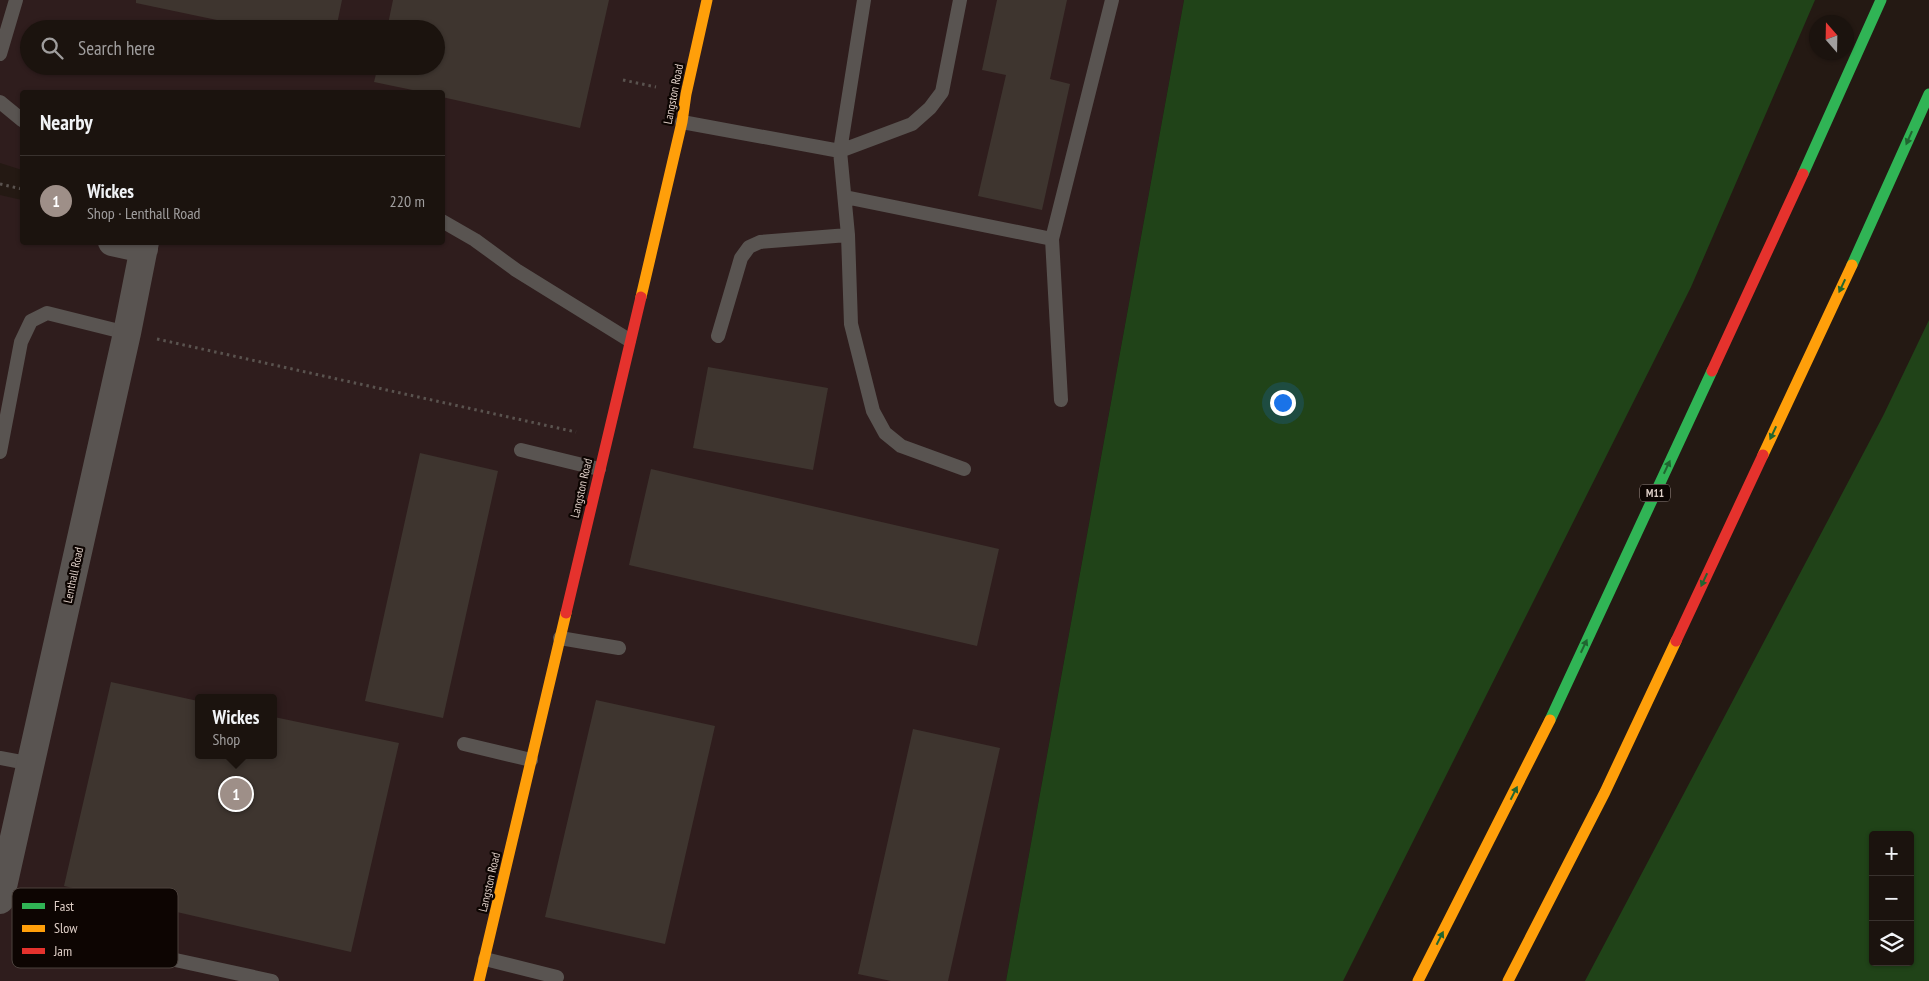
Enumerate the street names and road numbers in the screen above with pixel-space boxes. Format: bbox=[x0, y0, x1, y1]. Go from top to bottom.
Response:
street label: Langston Road bbox=[660, 63, 686, 125]
street label: Langston Road bbox=[567, 457, 595, 519]
road number: M11 bbox=[1640, 484, 1670, 502]
street label: Lenthall Road bbox=[60, 546, 86, 604]
street label: Langston Road bbox=[475, 851, 503, 913]

